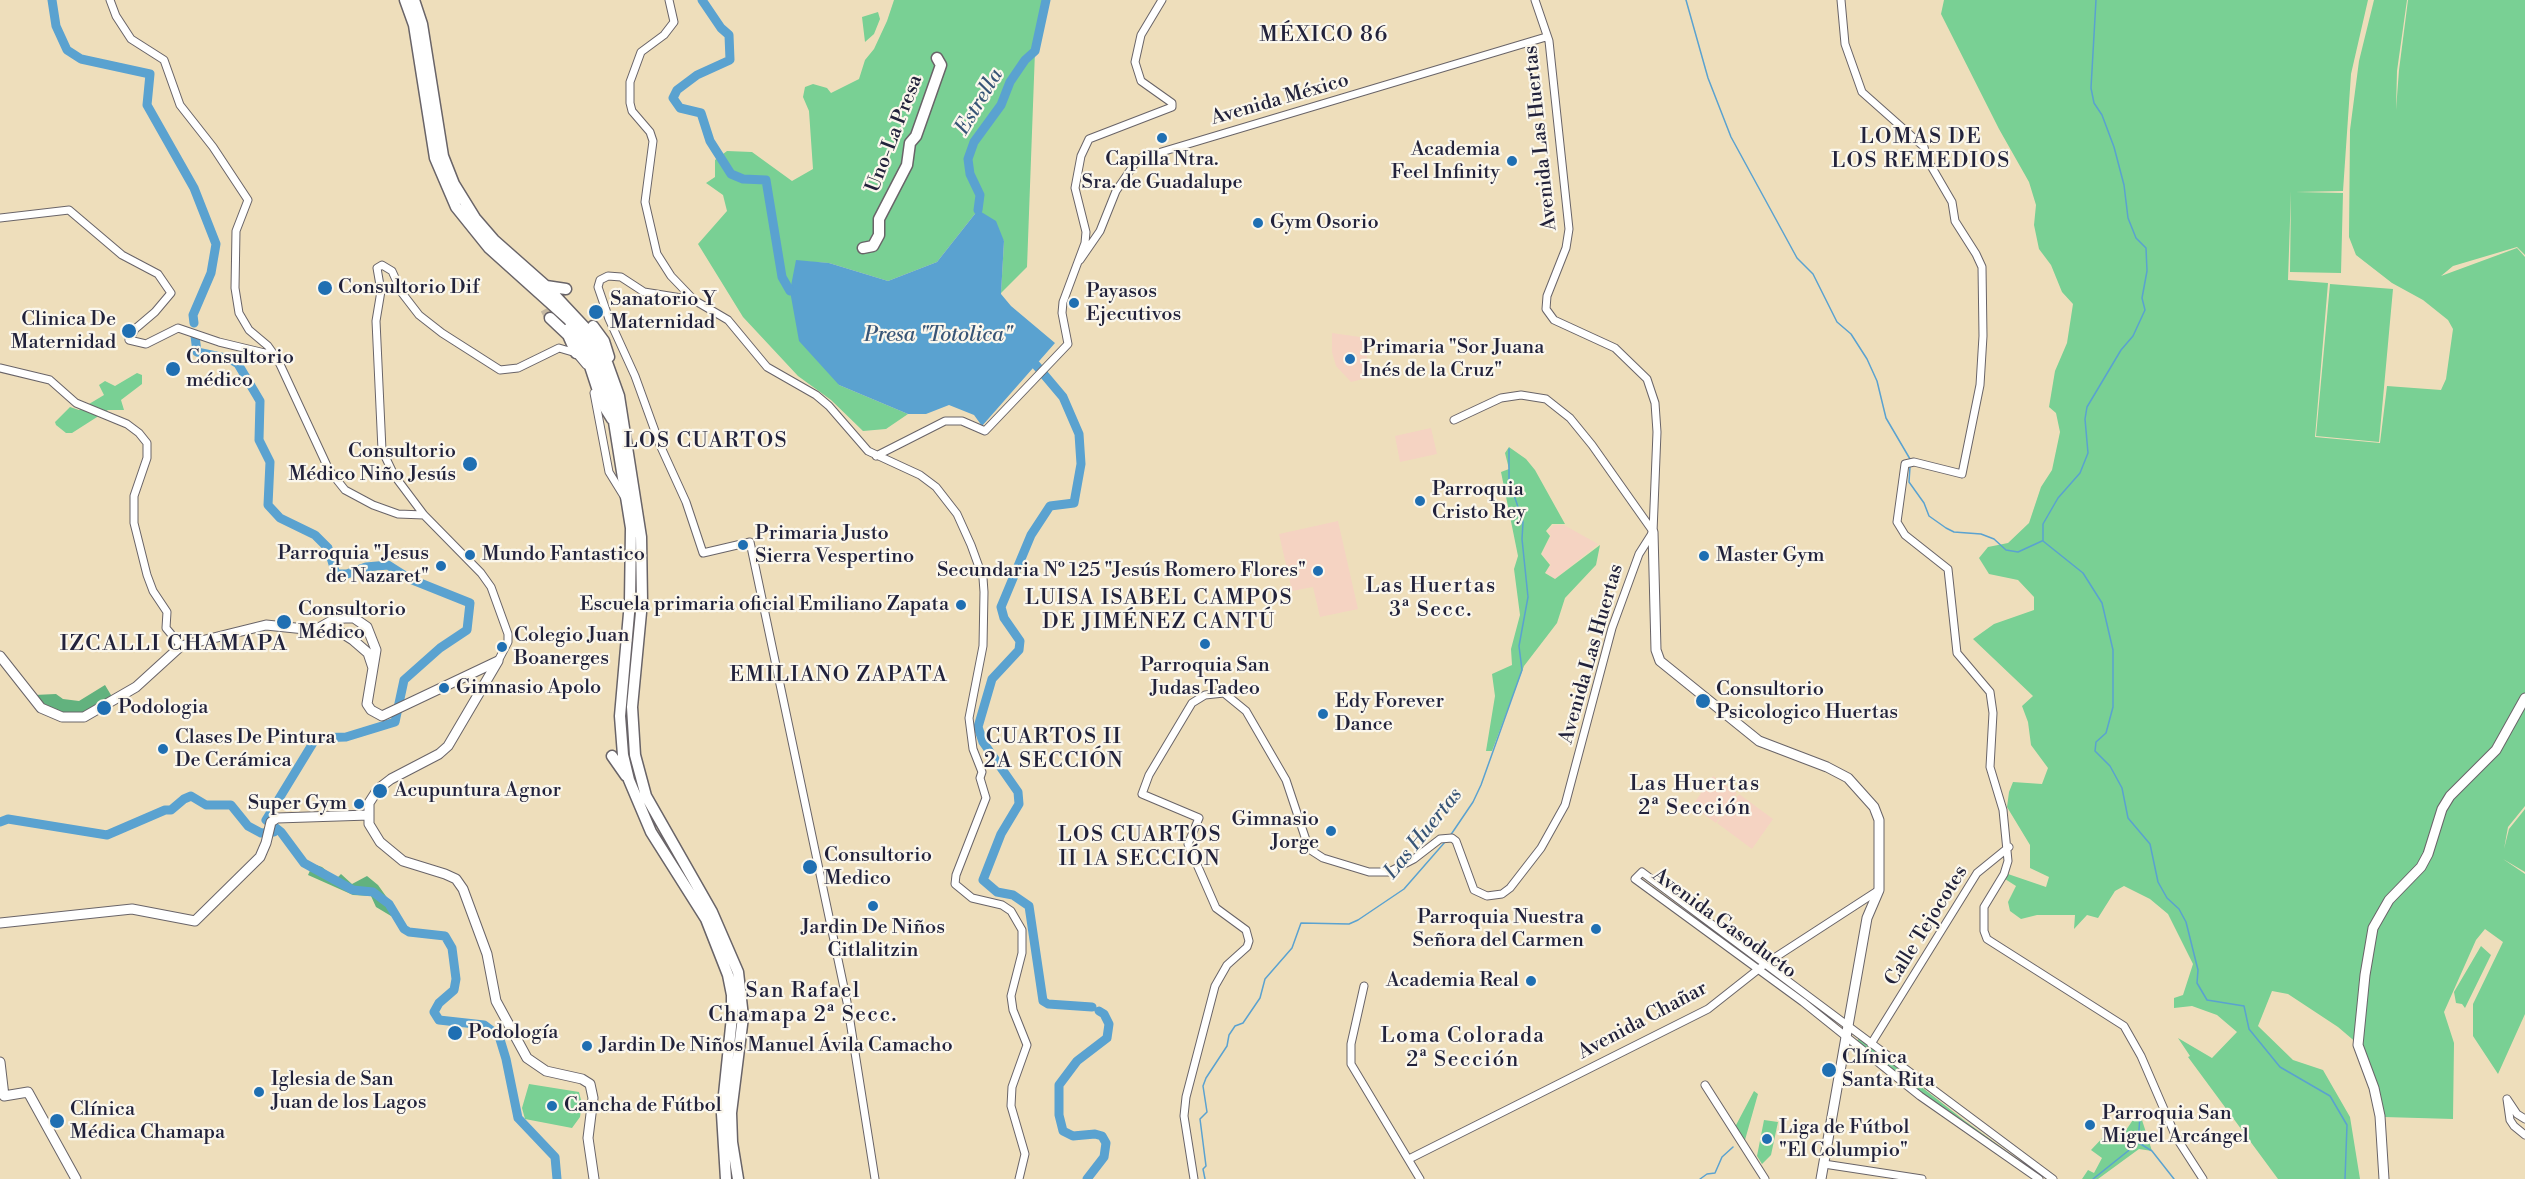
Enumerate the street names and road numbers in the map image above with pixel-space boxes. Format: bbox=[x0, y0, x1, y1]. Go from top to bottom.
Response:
street label: Avenida Las Huertas bbox=[1519, 44, 1563, 232]
street label: Avenida México bbox=[1208, 69, 1352, 131]
street label: Uno-La Presa bbox=[862, 72, 928, 196]
street label: Avenida Las Huertas bbox=[1555, 561, 1629, 747]
street label: Calle Tejocotes bbox=[1881, 862, 1973, 990]
street label: Avenida Gasoducto bbox=[1647, 864, 1801, 984]
street label: Avenida Chañar bbox=[1574, 977, 1712, 1065]

